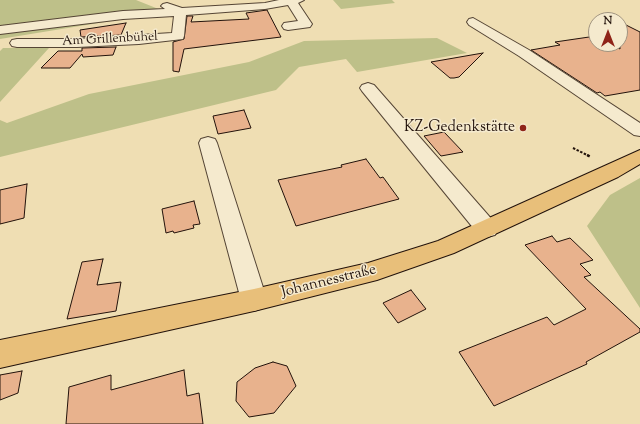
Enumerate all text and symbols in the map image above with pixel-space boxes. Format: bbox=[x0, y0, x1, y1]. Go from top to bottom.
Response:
north arrow bbox=[588, 12, 628, 52]
text: N bbox=[604, 13, 612, 29]
street label: Am Grillenbühel bbox=[62, 30, 158, 50]
place label: KZ-Gedenkstätte bbox=[404, 119, 515, 137]
marker: KZ-Gedenkstätte bbox=[518, 123, 528, 133]
street label: Johannesstraße bbox=[280, 262, 378, 302]

